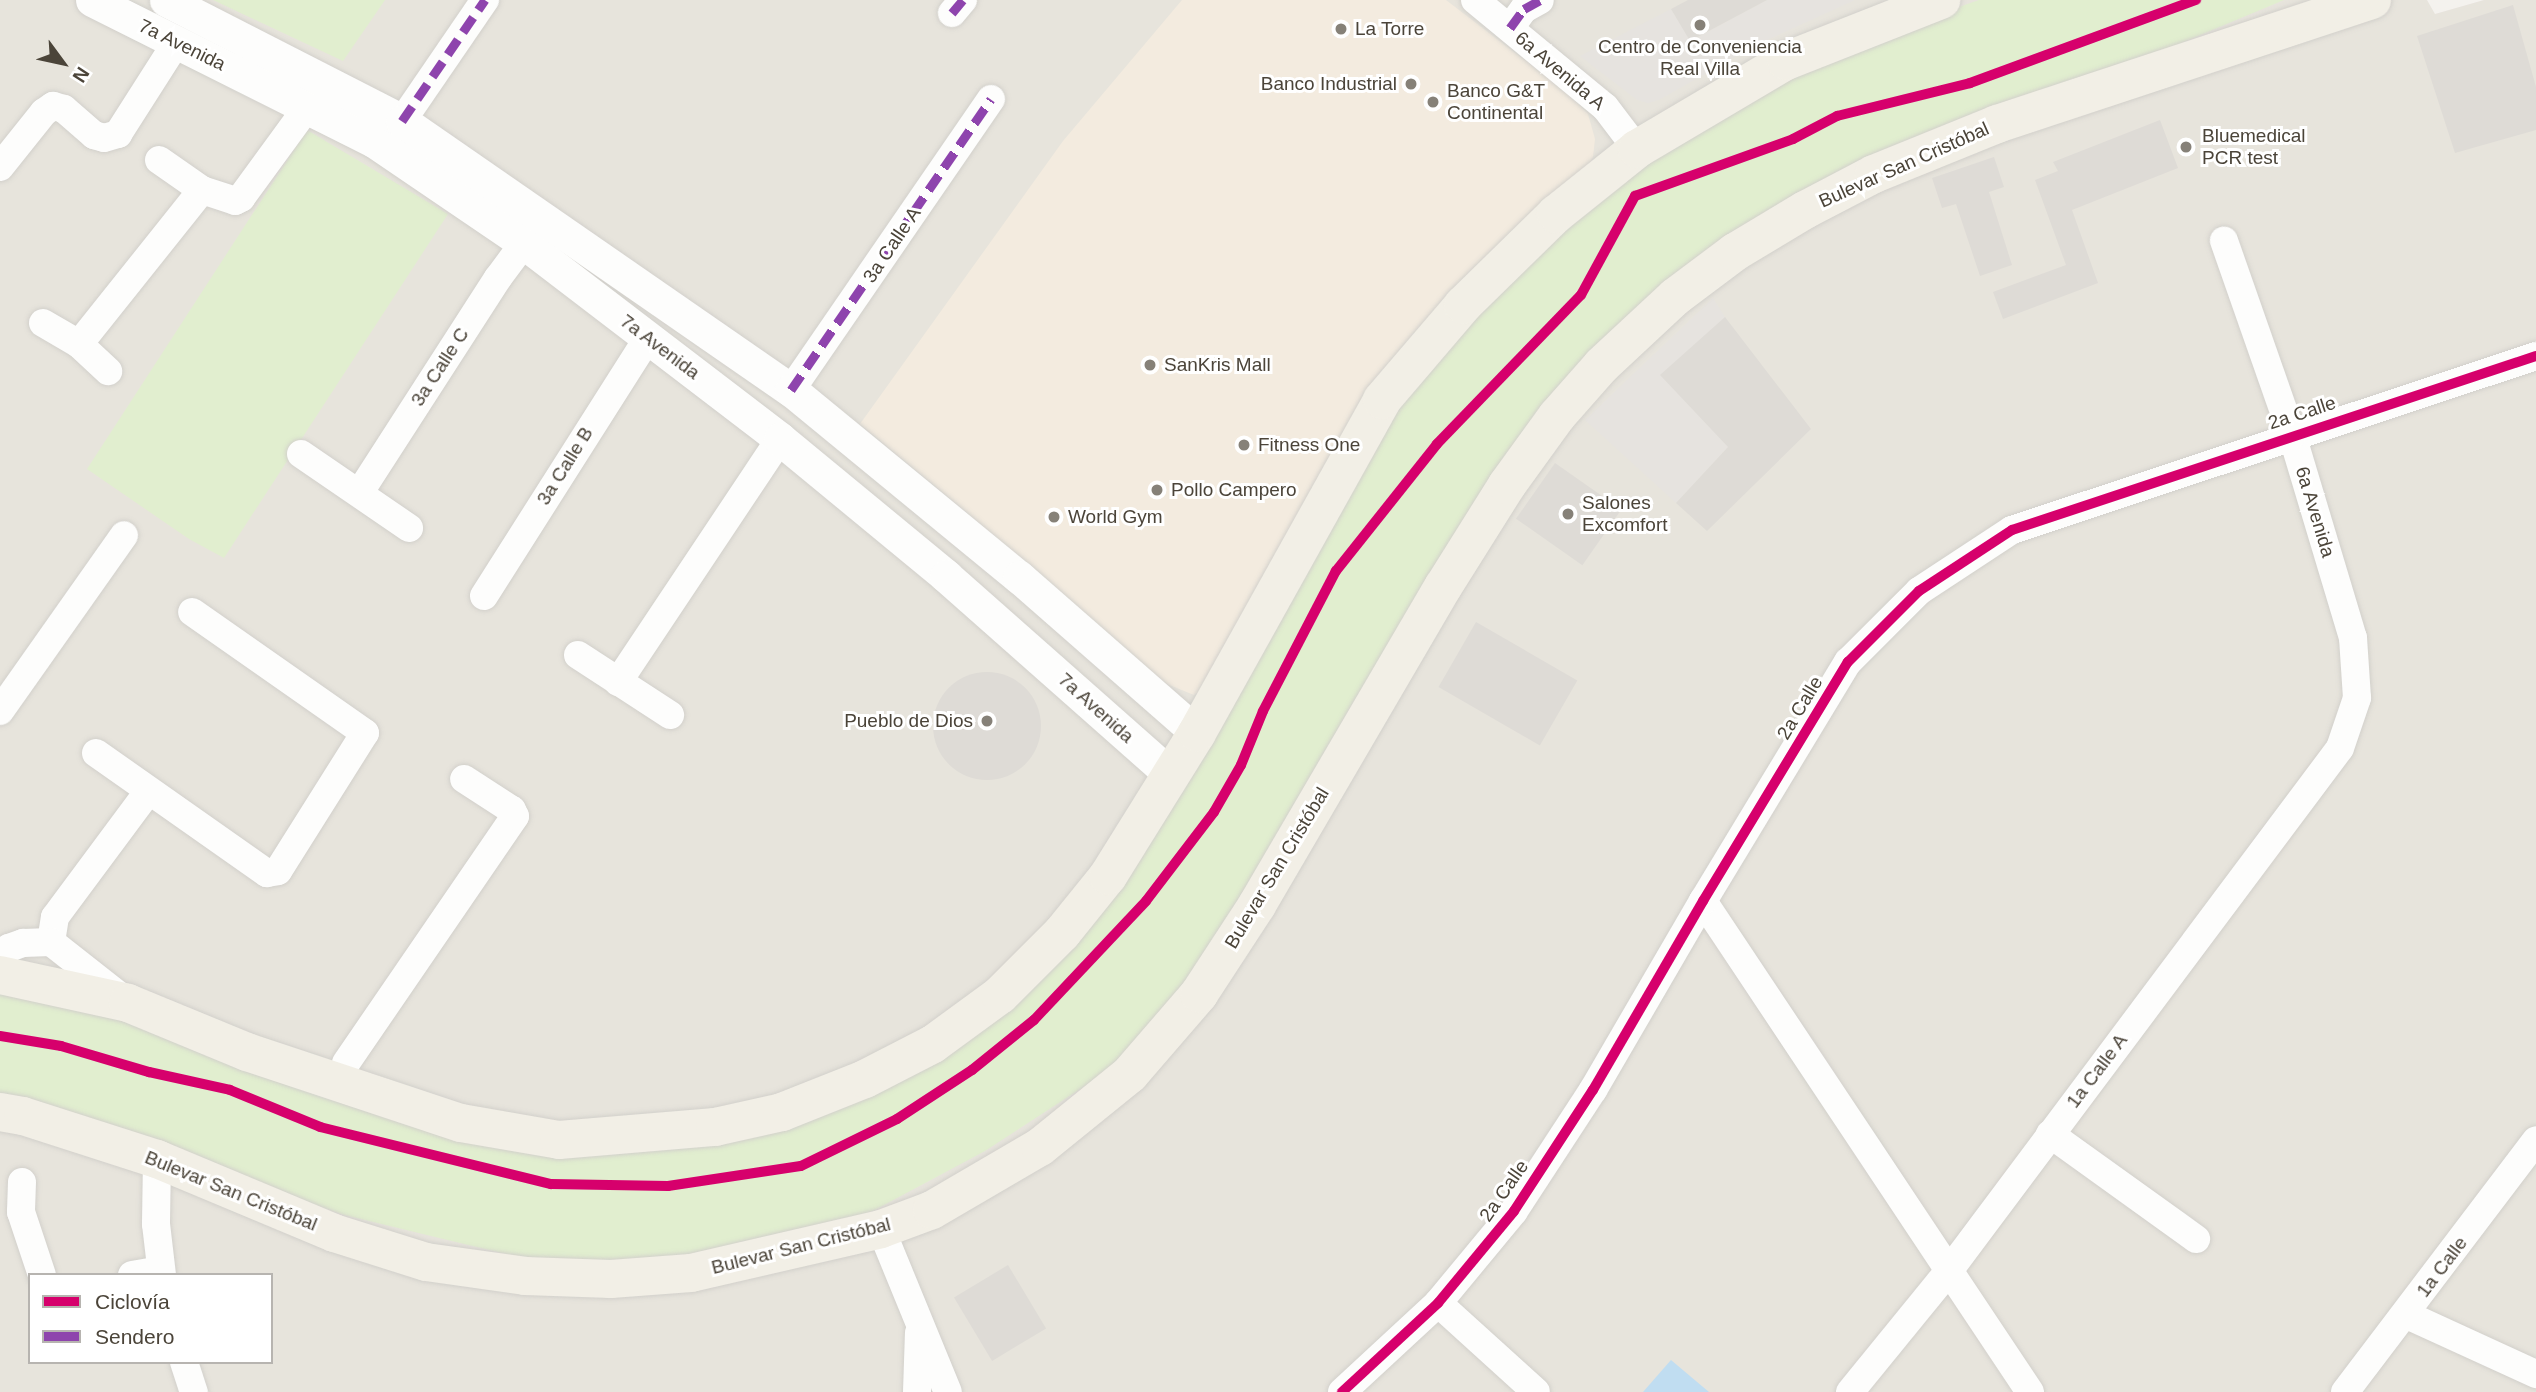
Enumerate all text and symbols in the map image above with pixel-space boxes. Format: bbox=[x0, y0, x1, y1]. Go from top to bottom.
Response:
street label: 7a Avenida bbox=[134, 14, 230, 76]
marker: Centro de Conveniencia Real Villa bbox=[1692, 17, 1708, 33]
place label: La Torre bbox=[1355, 18, 1425, 40]
marker: La Torre bbox=[1333, 21, 1349, 37]
street label: 6a Avenida A bbox=[1510, 26, 1610, 116]
north arrow bbox=[28, 28, 98, 98]
place label: Centro de Conveniencia Real Villa bbox=[1598, 36, 1802, 80]
text: N bbox=[68, 63, 94, 86]
place label: Banco Industrial bbox=[1261, 73, 1397, 95]
marker: Banco Industrial bbox=[1403, 76, 1419, 92]
place label: Banco G&T Continental bbox=[1447, 80, 1545, 124]
marker: Banco G&T Continental bbox=[1425, 94, 1441, 110]
street label: Bulevar San Cristóbal bbox=[1815, 117, 1993, 213]
place label: Bluemedical PCR test bbox=[2202, 125, 2305, 169]
marker: Bluemedical PCR test bbox=[2176, 137, 2196, 157]
street label: 3a Calle A bbox=[858, 202, 926, 288]
street label: 7a Avenida bbox=[615, 309, 705, 385]
street label: 3a Calle C bbox=[406, 324, 474, 410]
place label: SanKris Mall bbox=[1164, 354, 1271, 376]
marker: SanKris Mall bbox=[1142, 357, 1158, 373]
street label: 2a Calle bbox=[2265, 391, 2339, 435]
street label: 3a Calle B bbox=[532, 423, 598, 509]
place label: Fitness One bbox=[1258, 434, 1360, 456]
marker: Fitness One bbox=[1236, 437, 1252, 453]
street label: 6a Avenida bbox=[2290, 463, 2340, 561]
place label: Pollo Campero bbox=[1171, 479, 1297, 501]
marker: Pollo Campero bbox=[1149, 482, 1165, 498]
place label: Salones Excomfort bbox=[1582, 492, 1668, 536]
place label: World Gym bbox=[1068, 506, 1163, 528]
marker: Salones Excomfort bbox=[1560, 506, 1576, 522]
marker: World Gym bbox=[1046, 509, 1062, 525]
street label: 7a Avenida bbox=[1053, 668, 1139, 748]
street label: 2a Calle bbox=[1772, 672, 1828, 744]
place label: Pueblo de Dios bbox=[844, 710, 973, 732]
marker: Pueblo de Dios bbox=[979, 713, 995, 729]
street label: Bulevar San Cristóbal bbox=[1220, 783, 1334, 953]
street label: 1a Calle A bbox=[2062, 1029, 2132, 1113]
street label: Bulevar San Cristóbal bbox=[142, 1146, 320, 1236]
street label: 2a Calle bbox=[1475, 1156, 1533, 1226]
street label: Bulevar San Cristóbal bbox=[709, 1213, 893, 1279]
street label: 1a Calle bbox=[2412, 1232, 2472, 1302]
legend bbox=[28, 1273, 273, 1364]
text: Ciclovía bbox=[95, 1290, 170, 1313]
text: Sendero bbox=[95, 1325, 174, 1348]

